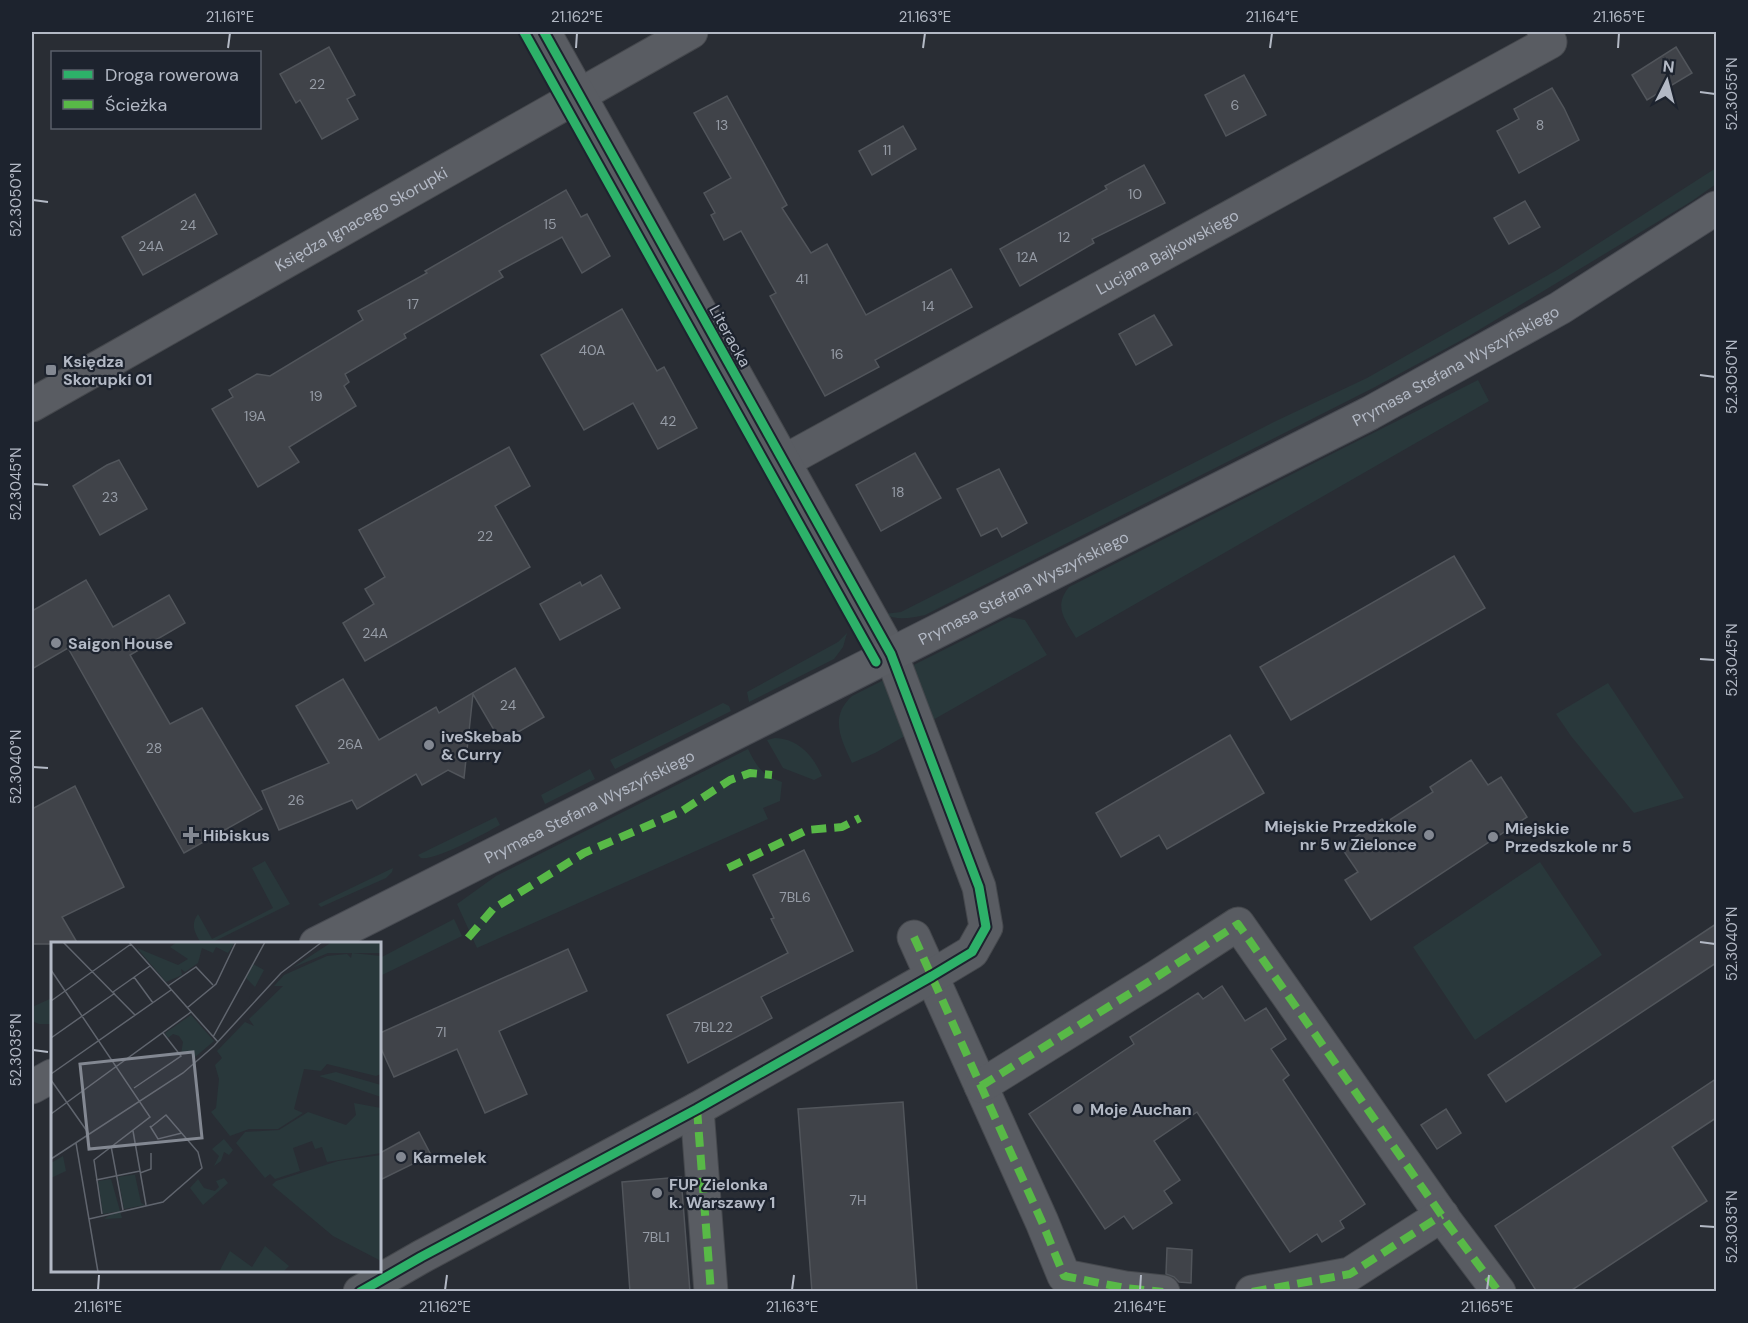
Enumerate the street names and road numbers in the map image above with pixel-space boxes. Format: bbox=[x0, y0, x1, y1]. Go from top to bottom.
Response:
street label: Księdza Ignacego Skorupki bbox=[271, 162, 451, 276]
street label: Lucjana Bajkowskiego bbox=[1092, 204, 1242, 299]
street label: Prymasa Stefana Wyszyńskiego bbox=[1349, 300, 1563, 431]
street label: Literacka bbox=[704, 301, 756, 371]
street label: Prymasa Stefana Wyszyńskiego bbox=[914, 526, 1132, 649]
street label: Prymasa Stefana Wyszyńskiego bbox=[480, 745, 698, 868]

